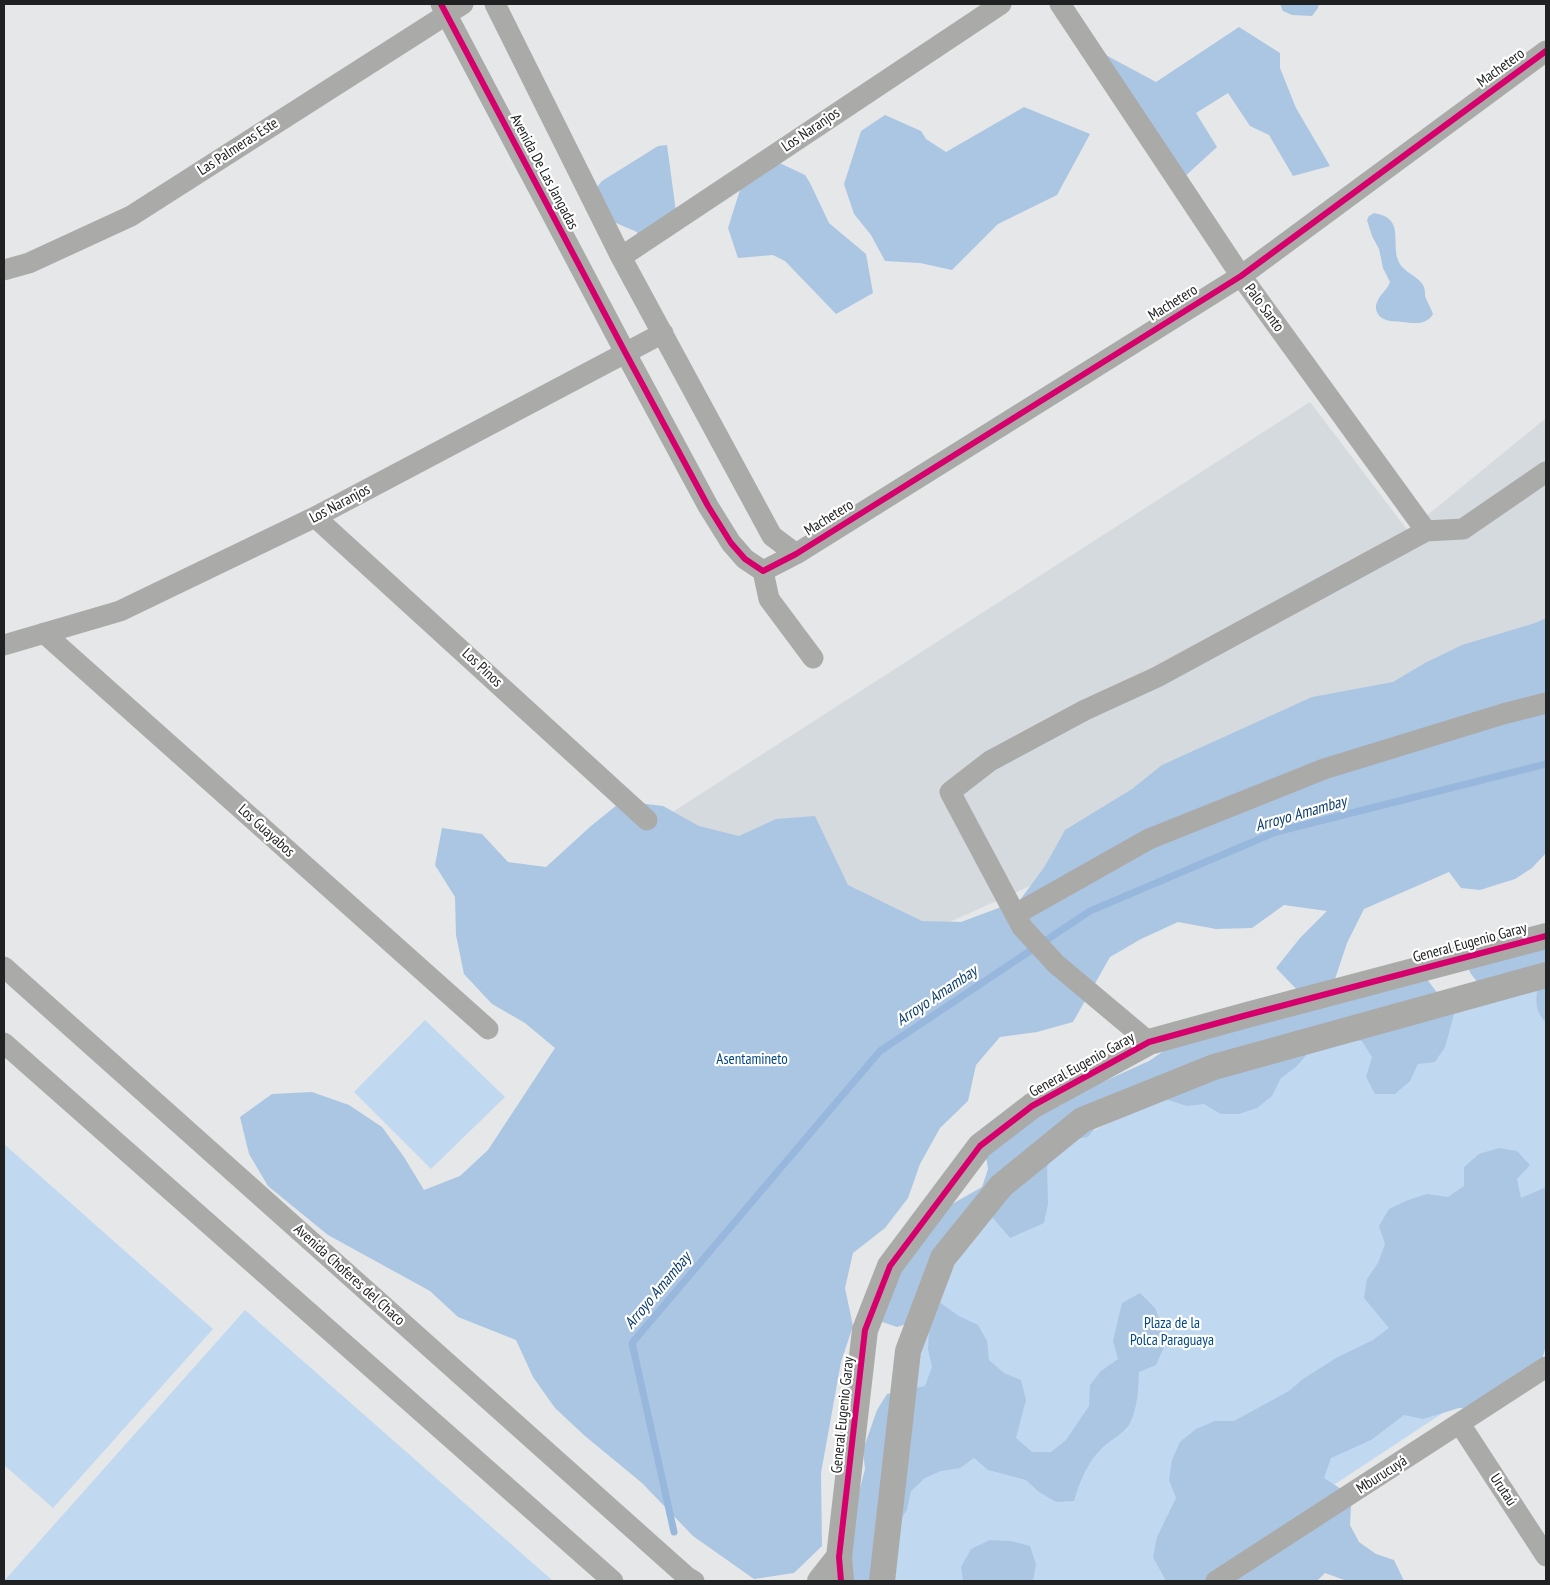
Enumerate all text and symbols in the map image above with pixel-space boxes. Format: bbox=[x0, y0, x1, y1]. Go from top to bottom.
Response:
street label: Machetero bbox=[1474, 45, 1528, 91]
street label: Los Naranjos bbox=[779, 104, 843, 156]
street label: Avenida De Las Jangadas bbox=[506, 111, 582, 233]
street label: Las Palmeras Este bbox=[194, 114, 282, 180]
street label: Palo Santo bbox=[1241, 280, 1287, 336]
street label: Machetero bbox=[1145, 281, 1201, 325]
street label: Los Naranjos bbox=[307, 481, 373, 527]
street label: Machetero bbox=[801, 496, 857, 540]
street label: Los Pinos bbox=[458, 645, 506, 691]
water label: Arroyo Amambay bbox=[1253, 792, 1349, 836]
street label: Los Guayabos bbox=[234, 801, 298, 861]
street label: General Eugenio Garay bbox=[1411, 919, 1529, 967]
water label: Arroyo Amambay bbox=[893, 962, 981, 1030]
street label: General Eugenio Garay bbox=[1026, 1029, 1138, 1101]
park label: Asentamineto bbox=[716, 1051, 788, 1069]
street label: Avenida Choferes del Chaco bbox=[290, 1221, 408, 1329]
water label: Arroyo Amambay bbox=[621, 1249, 695, 1333]
park label: Plaza de la Polca Paraguaya bbox=[1130, 1315, 1214, 1350]
street label: General Eugenio Garay bbox=[828, 1356, 858, 1474]
street label: Mburucuyá bbox=[1353, 1452, 1411, 1498]
street label: Urutaú bbox=[1486, 1470, 1520, 1510]

